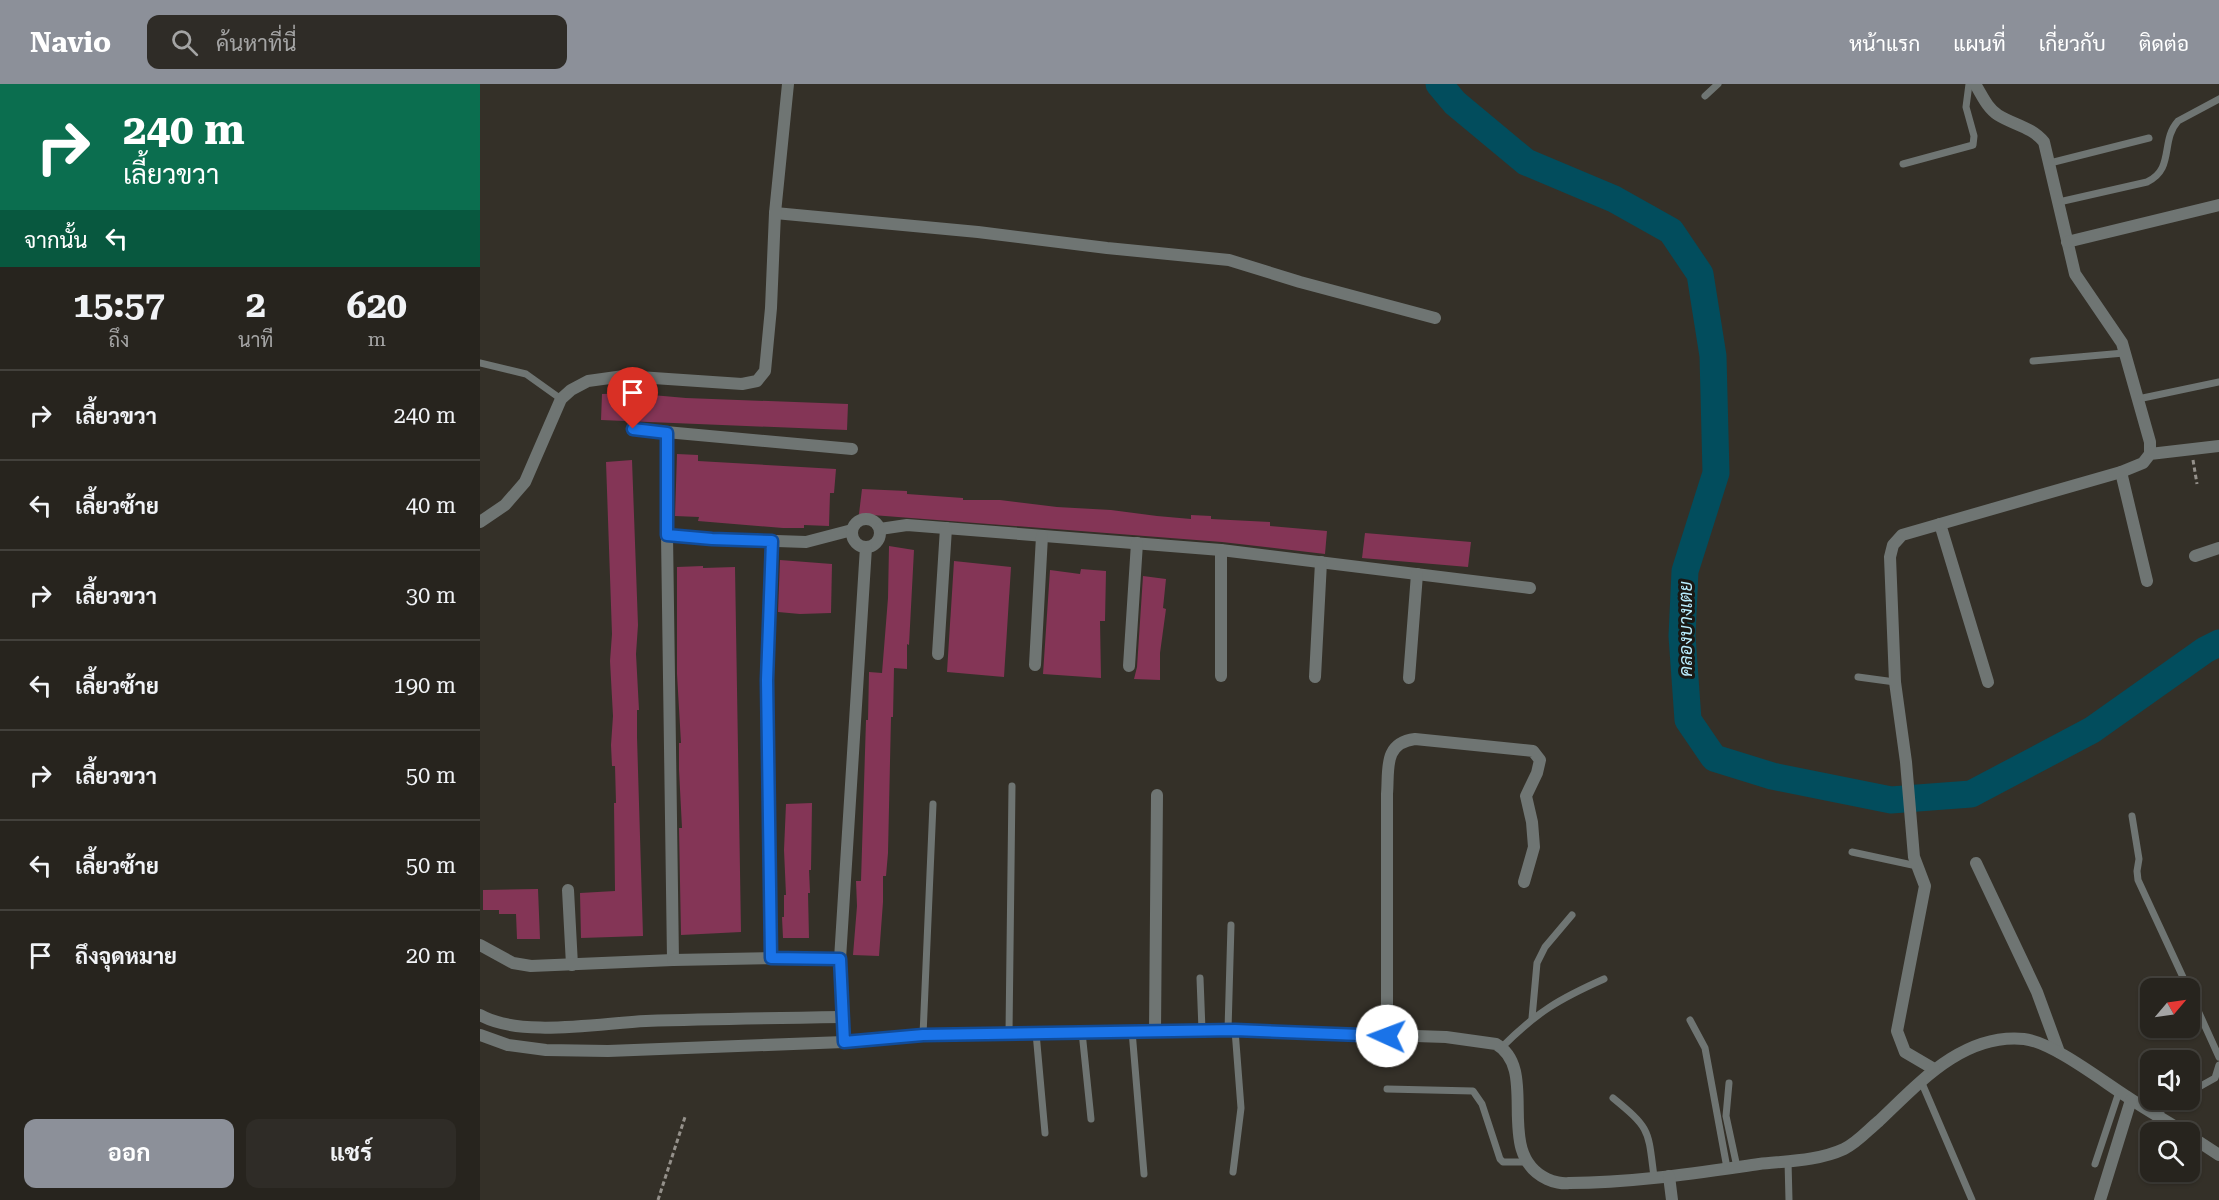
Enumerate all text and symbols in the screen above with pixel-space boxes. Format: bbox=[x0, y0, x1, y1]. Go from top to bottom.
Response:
search box bbox=[147, 15, 567, 69]
text: Navio bbox=[30, 26, 111, 59]
icon: search bbox=[168, 26, 201, 59]
text: ค้นหาที่นี่ bbox=[216, 31, 296, 56]
text: หน้าแรก bbox=[1849, 32, 1920, 56]
text: แผนที่ bbox=[1953, 32, 2006, 56]
text: เกี่ยวกับ bbox=[2039, 32, 2106, 56]
text: ติดต่อ bbox=[2139, 32, 2189, 56]
text: 240 m bbox=[123, 105, 245, 154]
icon: right bbox=[24, 108, 102, 186]
text: เลี้ยวขวา bbox=[123, 159, 219, 191]
icon: left bbox=[100, 222, 133, 255]
text: จากนั้น bbox=[24, 228, 88, 253]
text: 15:57 bbox=[73, 284, 165, 326]
text: 2 bbox=[246, 284, 266, 326]
text: 620 bbox=[347, 285, 407, 327]
text: m bbox=[368, 327, 386, 351]
text: ถึง bbox=[109, 328, 129, 352]
text: นาที bbox=[238, 328, 274, 352]
pin bbox=[607, 367, 658, 429]
icon: arrive bbox=[616, 376, 649, 409]
icon: right bbox=[24, 399, 57, 432]
text: 240 m bbox=[393, 403, 456, 428]
text: เลี้ยวขวา bbox=[75, 404, 157, 429]
icon: left bbox=[24, 489, 57, 522]
text: 40 m bbox=[406, 493, 456, 518]
text: เลี้ยวซ้าย bbox=[75, 494, 159, 519]
icon: right bbox=[24, 579, 57, 612]
water label: คลองบางเตย bbox=[1675, 581, 1696, 677]
text: 30 m bbox=[406, 583, 456, 608]
text: เลี้ยวขวา bbox=[75, 584, 157, 609]
icon: left bbox=[24, 669, 57, 702]
text: 190 m bbox=[393, 673, 456, 698]
text: เลี้ยวซ้าย bbox=[75, 674, 159, 699]
icon: right bbox=[24, 759, 57, 792]
text: 50 m bbox=[406, 763, 456, 788]
text: เลี้ยวขวา bbox=[75, 764, 157, 789]
icon: left bbox=[24, 849, 57, 882]
text: 50 m bbox=[406, 853, 456, 878]
text: เลี้ยวซ้าย bbox=[75, 854, 159, 879]
icon: arrive bbox=[24, 939, 57, 972]
text: 20 m bbox=[406, 943, 456, 968]
text: ถึงจุดหมาย bbox=[75, 944, 177, 969]
north arrow bbox=[2140, 978, 2200, 1038]
map controls bbox=[2140, 978, 2200, 1182]
position arrow bbox=[1355, 1004, 1419, 1068]
button: sound bbox=[2140, 1050, 2200, 1110]
button: ออก bbox=[24, 1119, 234, 1188]
button: แชร์ bbox=[246, 1119, 456, 1188]
button: search bbox=[2140, 1122, 2200, 1182]

